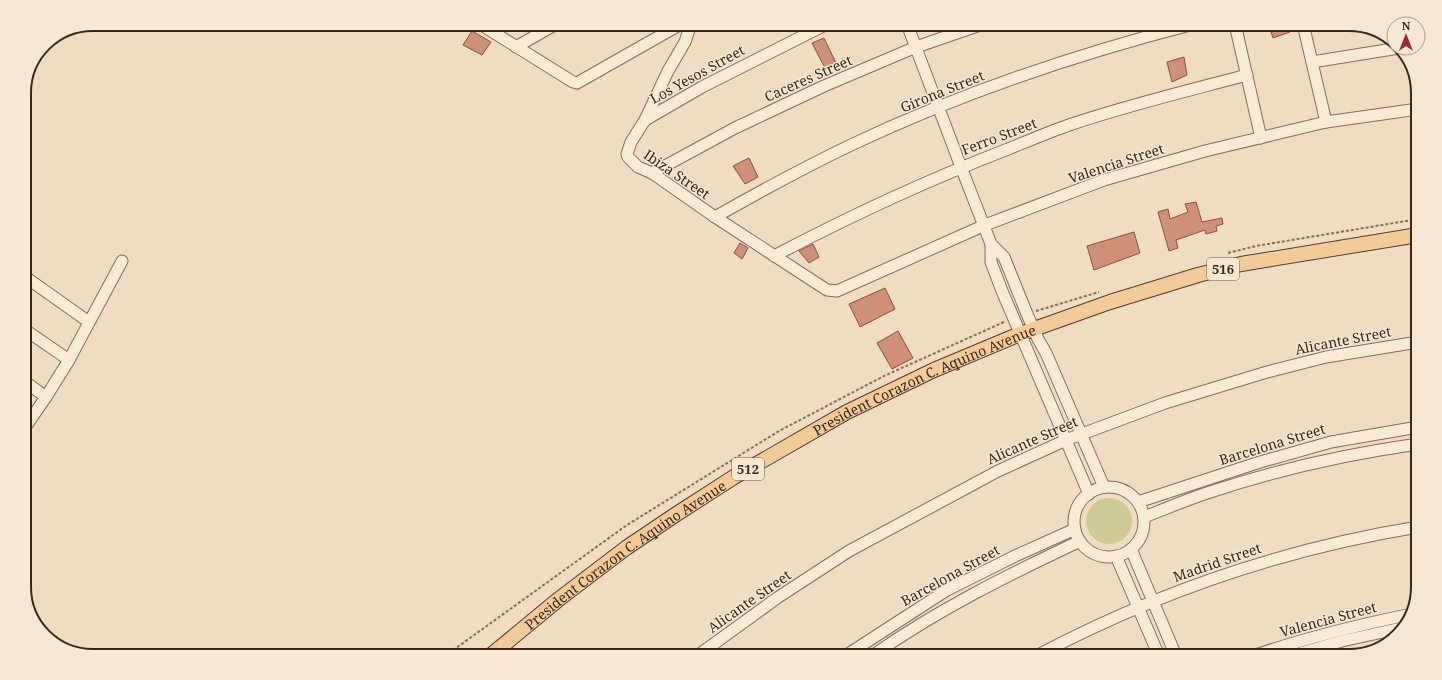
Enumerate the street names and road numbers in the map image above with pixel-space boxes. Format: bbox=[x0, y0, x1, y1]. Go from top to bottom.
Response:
street label: Los Yesos Street bbox=[646, 40, 748, 108]
street label: Caceres Street bbox=[761, 50, 855, 106]
street label: Girona Street bbox=[897, 66, 987, 116]
street label: Ferro Street bbox=[959, 113, 1039, 159]
street label: Valencia Street bbox=[1066, 139, 1166, 187]
street label: Ibiza Street bbox=[640, 145, 714, 203]
road number: 516 bbox=[1207, 258, 1239, 280]
street label: President Corazon C. Aquino Avenue bbox=[809, 320, 1038, 439]
street label: Alicante Street bbox=[1293, 321, 1393, 359]
street label: Alicante Street bbox=[984, 411, 1081, 469]
street label: Barcelona Street bbox=[1217, 419, 1327, 469]
road number: 512 bbox=[732, 458, 764, 480]
street label: President Corazon C. Aquino Avenue bbox=[520, 475, 729, 633]
street label: Madrid Street bbox=[1170, 538, 1264, 586]
street label: Barcelona Street bbox=[897, 540, 1003, 610]
street label: Alicante Street bbox=[704, 565, 794, 637]
street label: Valencia Street bbox=[1278, 597, 1378, 641]

